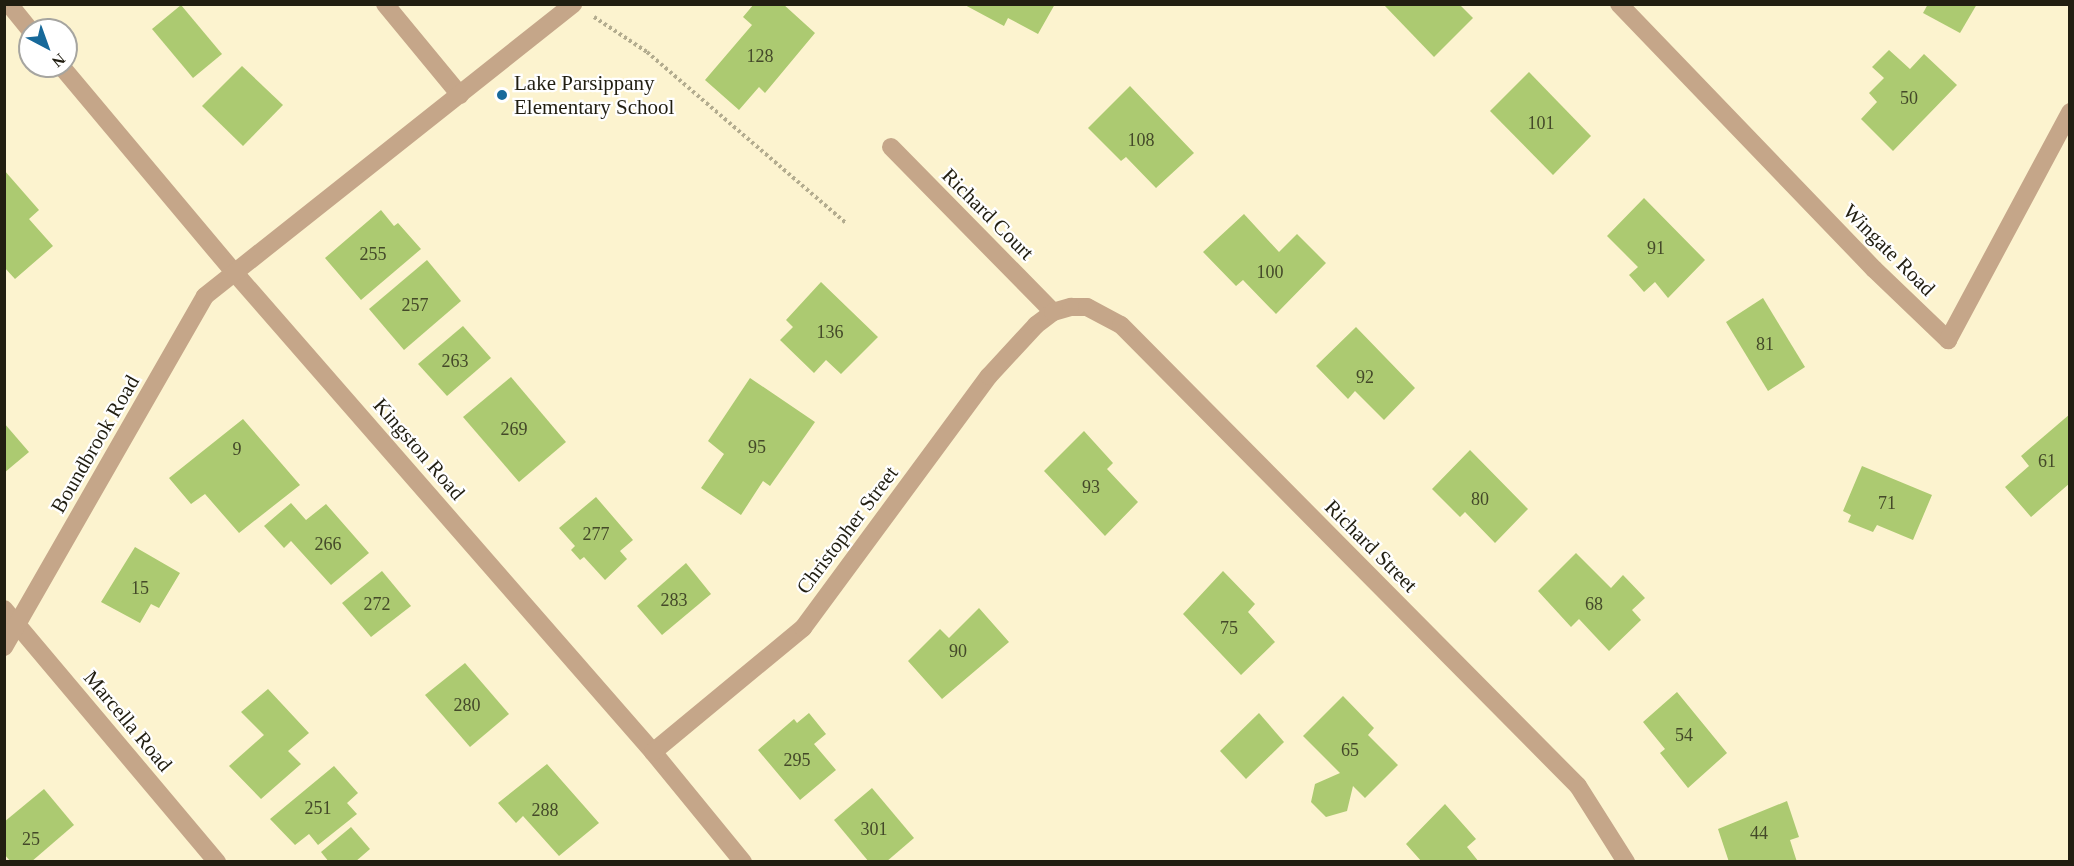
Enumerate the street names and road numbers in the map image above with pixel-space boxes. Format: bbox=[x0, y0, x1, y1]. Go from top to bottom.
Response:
street label: Richard Court bbox=[937, 163, 1039, 265]
street label: Wingate Road bbox=[1838, 199, 1940, 301]
street label: Boundbrook Road bbox=[45, 371, 145, 517]
street label: Kingston Road bbox=[368, 393, 470, 505]
street label: Christopher Street bbox=[791, 461, 903, 599]
street label: Richard Street bbox=[1319, 494, 1423, 598]
street label: Marcella Road bbox=[78, 665, 178, 777]

